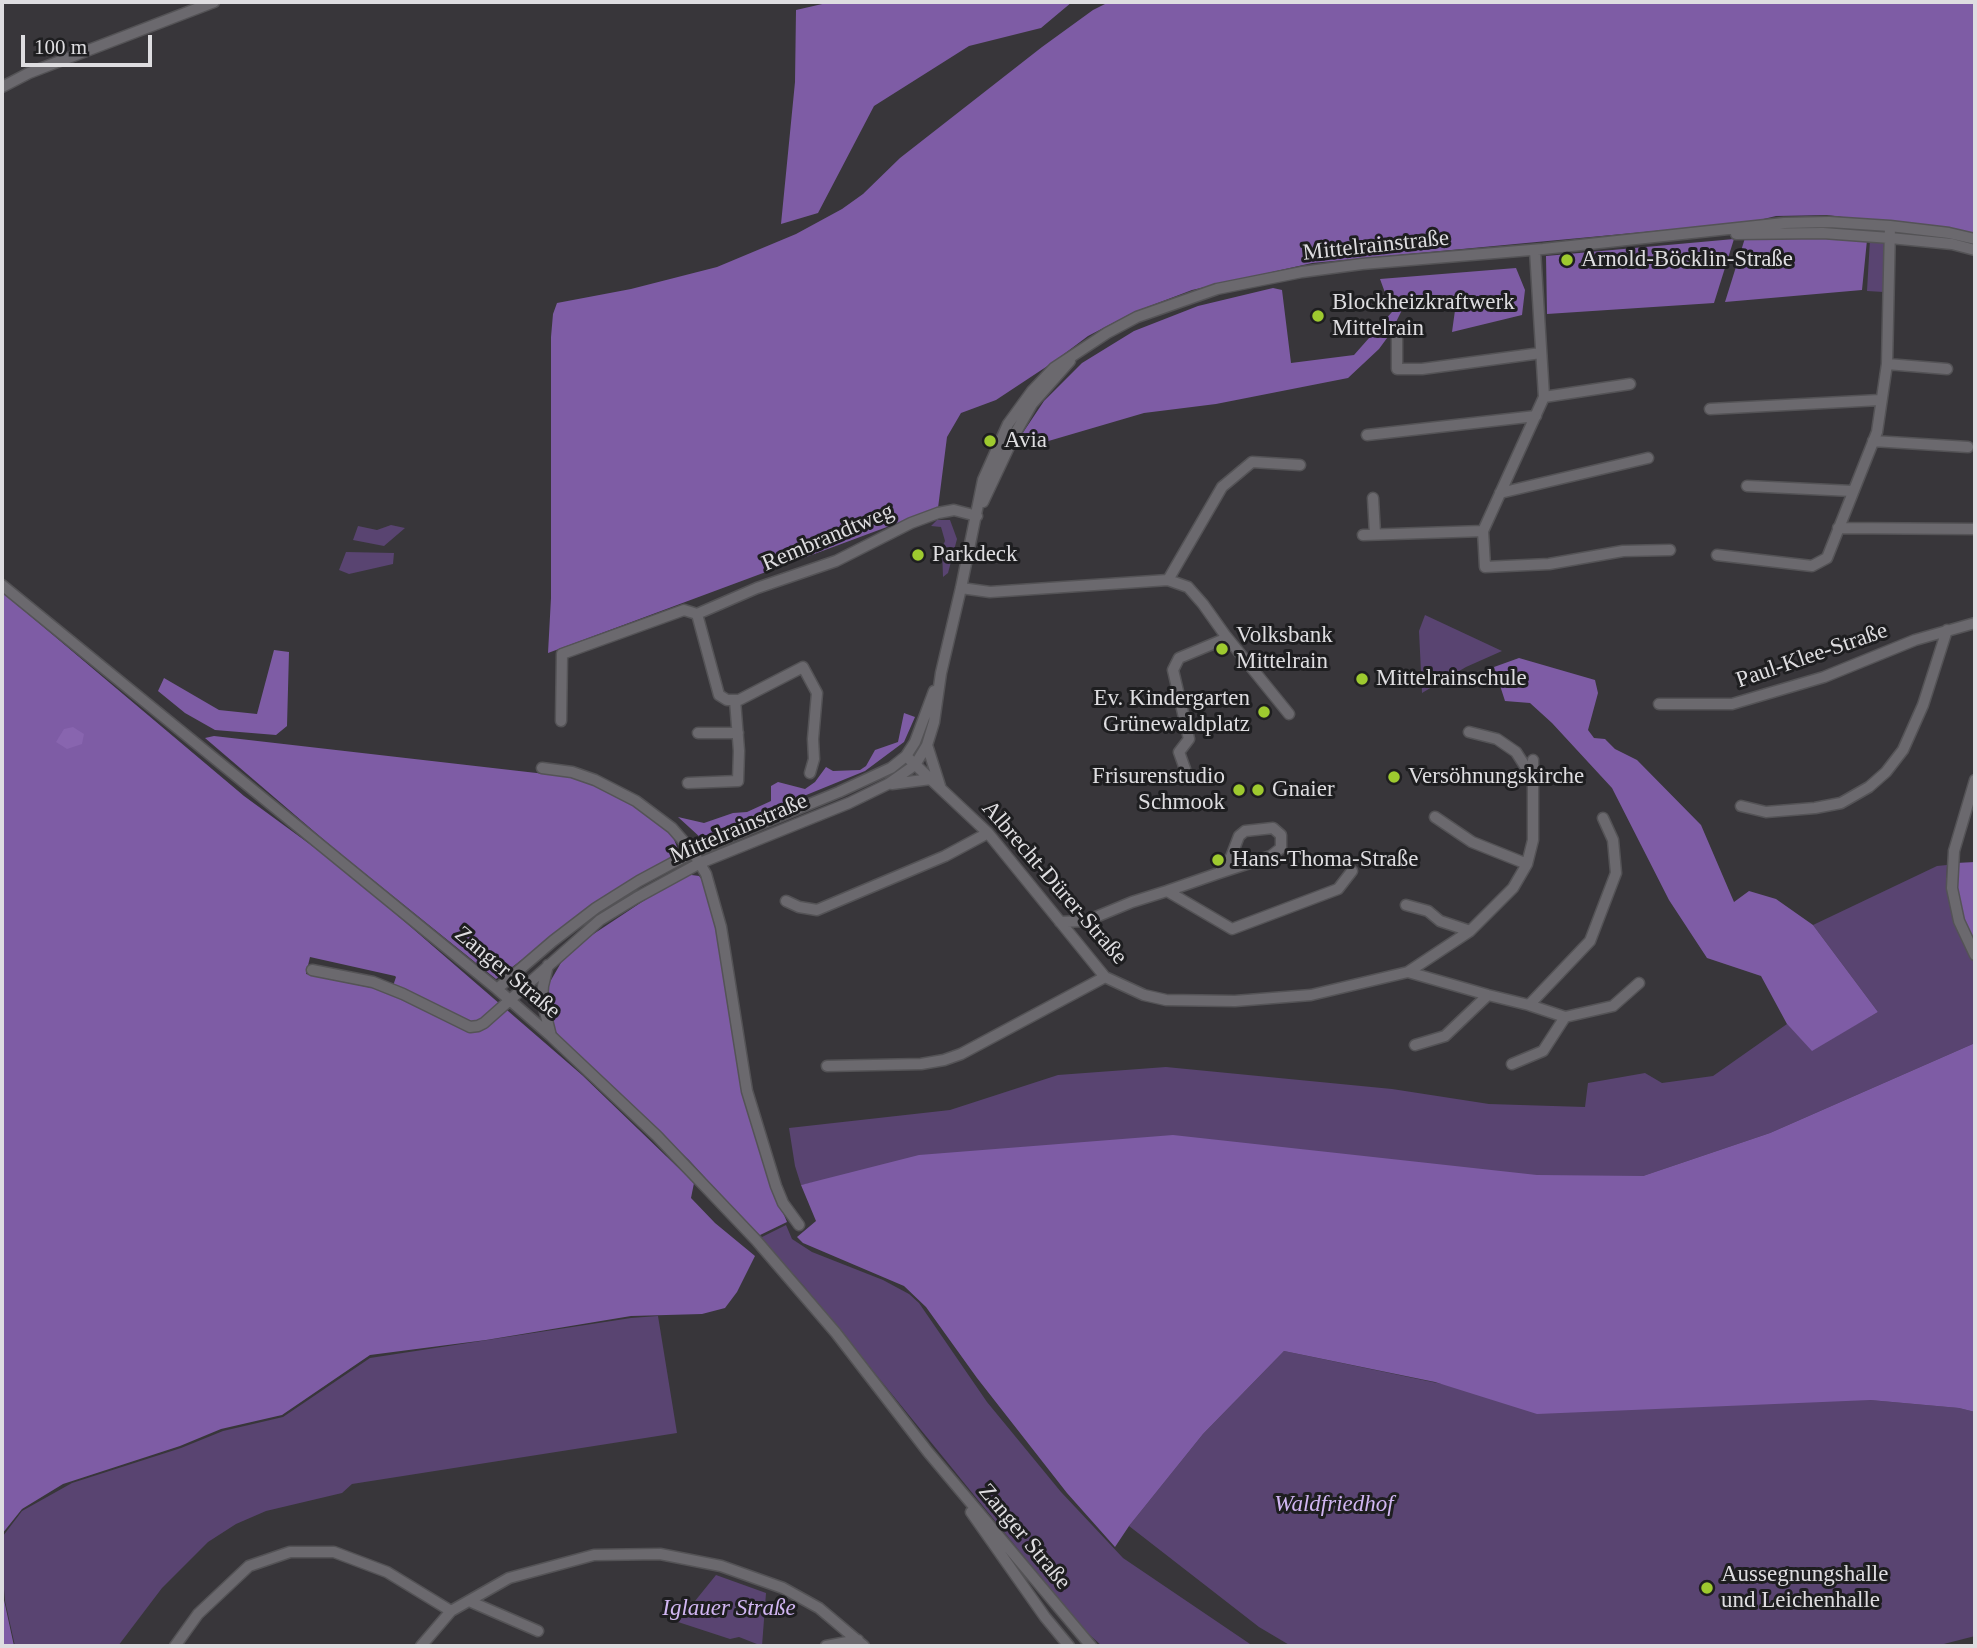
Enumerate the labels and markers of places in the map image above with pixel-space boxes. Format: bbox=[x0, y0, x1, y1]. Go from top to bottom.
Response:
place label: Arnold-Böcklin-Straße bbox=[1581, 246, 1793, 274]
marker: Arnold-Böcklin-Straße bbox=[1559, 252, 1575, 268]
place label: Blockheizkraftwerk Mittelrain bbox=[1332, 289, 1515, 343]
marker: Blockheizkraftwerk Mittelrain bbox=[1310, 308, 1326, 324]
place label: Avia bbox=[1004, 427, 1047, 455]
marker: Avia bbox=[982, 433, 998, 449]
place label: Parkdeck bbox=[932, 541, 1018, 569]
marker: Parkdeck bbox=[910, 547, 926, 563]
place label: Volksbank Mittelrain bbox=[1236, 622, 1333, 676]
marker: Volksbank Mittelrain bbox=[1214, 641, 1230, 657]
place label: Mittelrainschule bbox=[1376, 665, 1527, 693]
marker: Mittelrainschule bbox=[1354, 671, 1370, 687]
place label: Ev. Kindergarten Grünewaldplatz bbox=[1094, 685, 1250, 739]
marker: Ev. Kindergarten Grünewaldplatz bbox=[1256, 704, 1272, 720]
place label: Frisurenstudio Schmook bbox=[1092, 763, 1225, 817]
place label: Versöhnungskirche bbox=[1408, 763, 1584, 791]
marker: Versöhnungskirche bbox=[1386, 769, 1402, 785]
place label: Gnaier bbox=[1272, 776, 1335, 804]
marker: Frisurenstudio Schmook bbox=[1231, 782, 1247, 798]
marker: Gnaier bbox=[1250, 782, 1266, 798]
place label: Hans-Thoma-Straße bbox=[1232, 846, 1418, 874]
marker: Hans-Thoma-Straße bbox=[1210, 852, 1226, 868]
place label: Aussegnungshalle und Leichenhalle bbox=[1721, 1561, 1888, 1615]
marker: Aussegnungshalle und Leichenhalle bbox=[1699, 1580, 1715, 1596]

